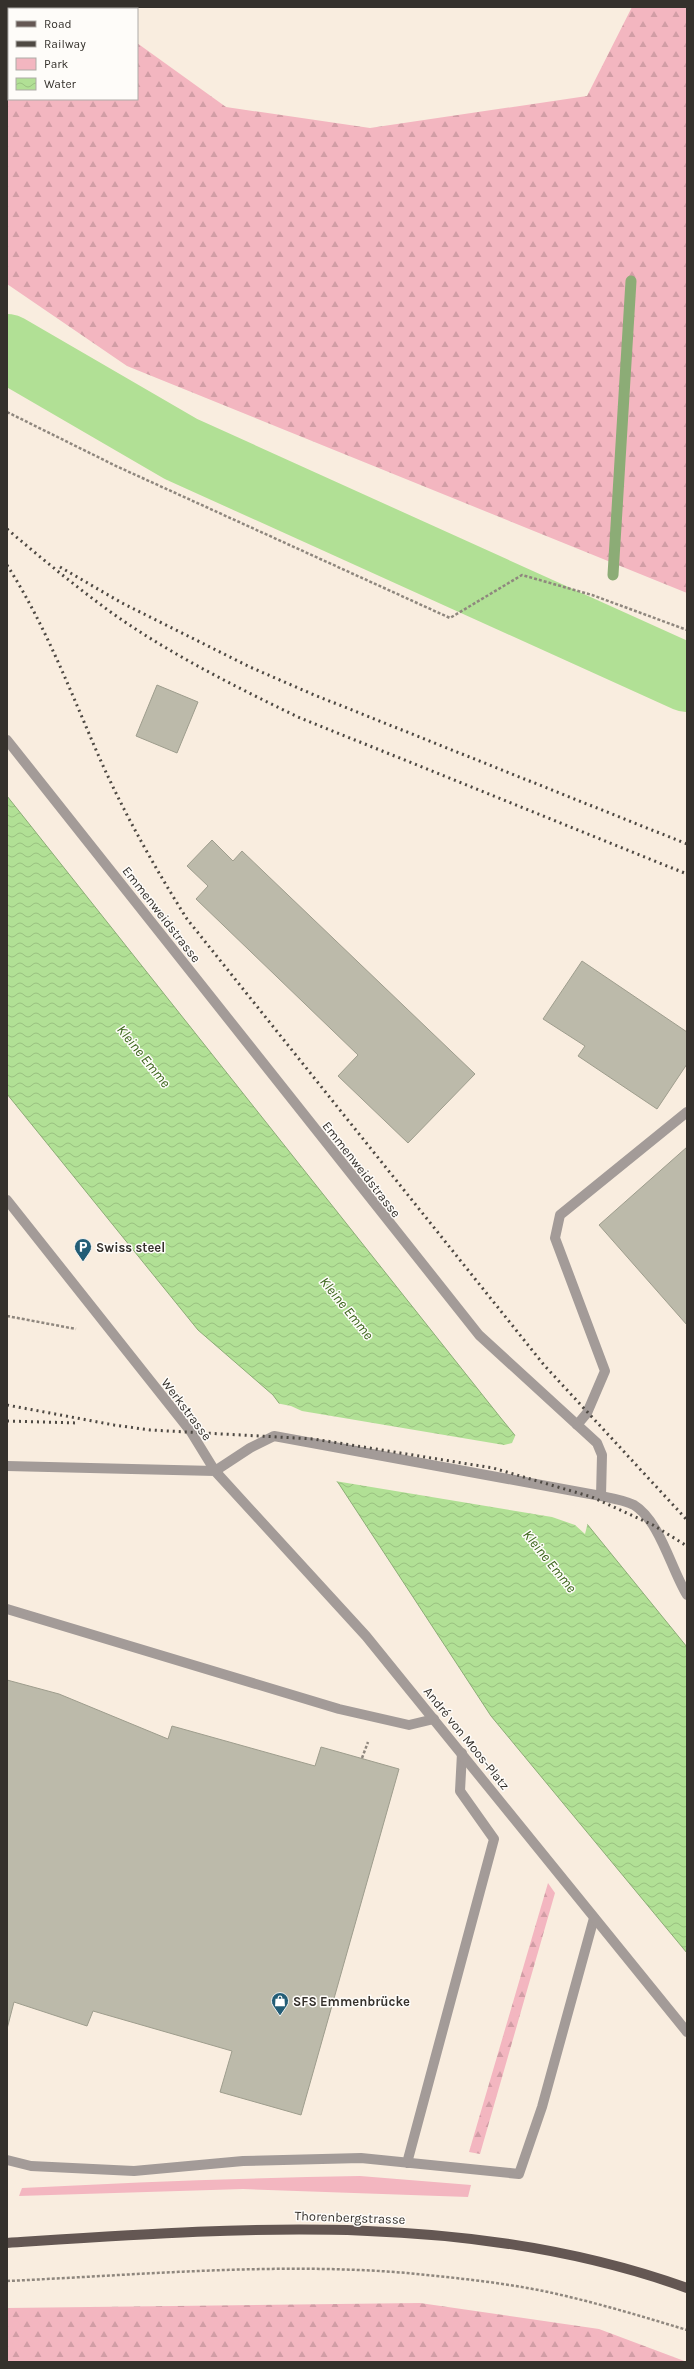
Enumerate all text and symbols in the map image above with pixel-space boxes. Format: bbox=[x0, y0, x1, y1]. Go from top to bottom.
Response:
legend bbox=[8, 8, 138, 100]
text: Road bbox=[44, 17, 72, 31]
text: Railway bbox=[44, 37, 86, 51]
text: Park bbox=[44, 57, 69, 71]
text: Water bbox=[44, 77, 77, 91]
street label: Emmenweidstrasse bbox=[119, 863, 204, 966]
water label: Kleine Emme bbox=[113, 1022, 174, 1091]
street label: Emmenweidstrasse bbox=[319, 1118, 404, 1221]
parking icon: Swiss steel bbox=[73, 1237, 93, 1262]
place label: Swiss steel bbox=[96, 1240, 165, 1255]
water label: Kleine Emme bbox=[316, 1274, 377, 1343]
street label: Werkstrasse bbox=[158, 1375, 215, 1444]
water label: Kleine Emme bbox=[519, 1527, 580, 1596]
street label: André von Moos-Platz bbox=[421, 1684, 513, 1793]
shop icon: SFS Emmenbrücke bbox=[270, 1991, 290, 2016]
place label: SFS Emmenbrücke bbox=[293, 1994, 410, 2009]
street label: Thorenbergstrasse bbox=[294, 2208, 406, 2227]

